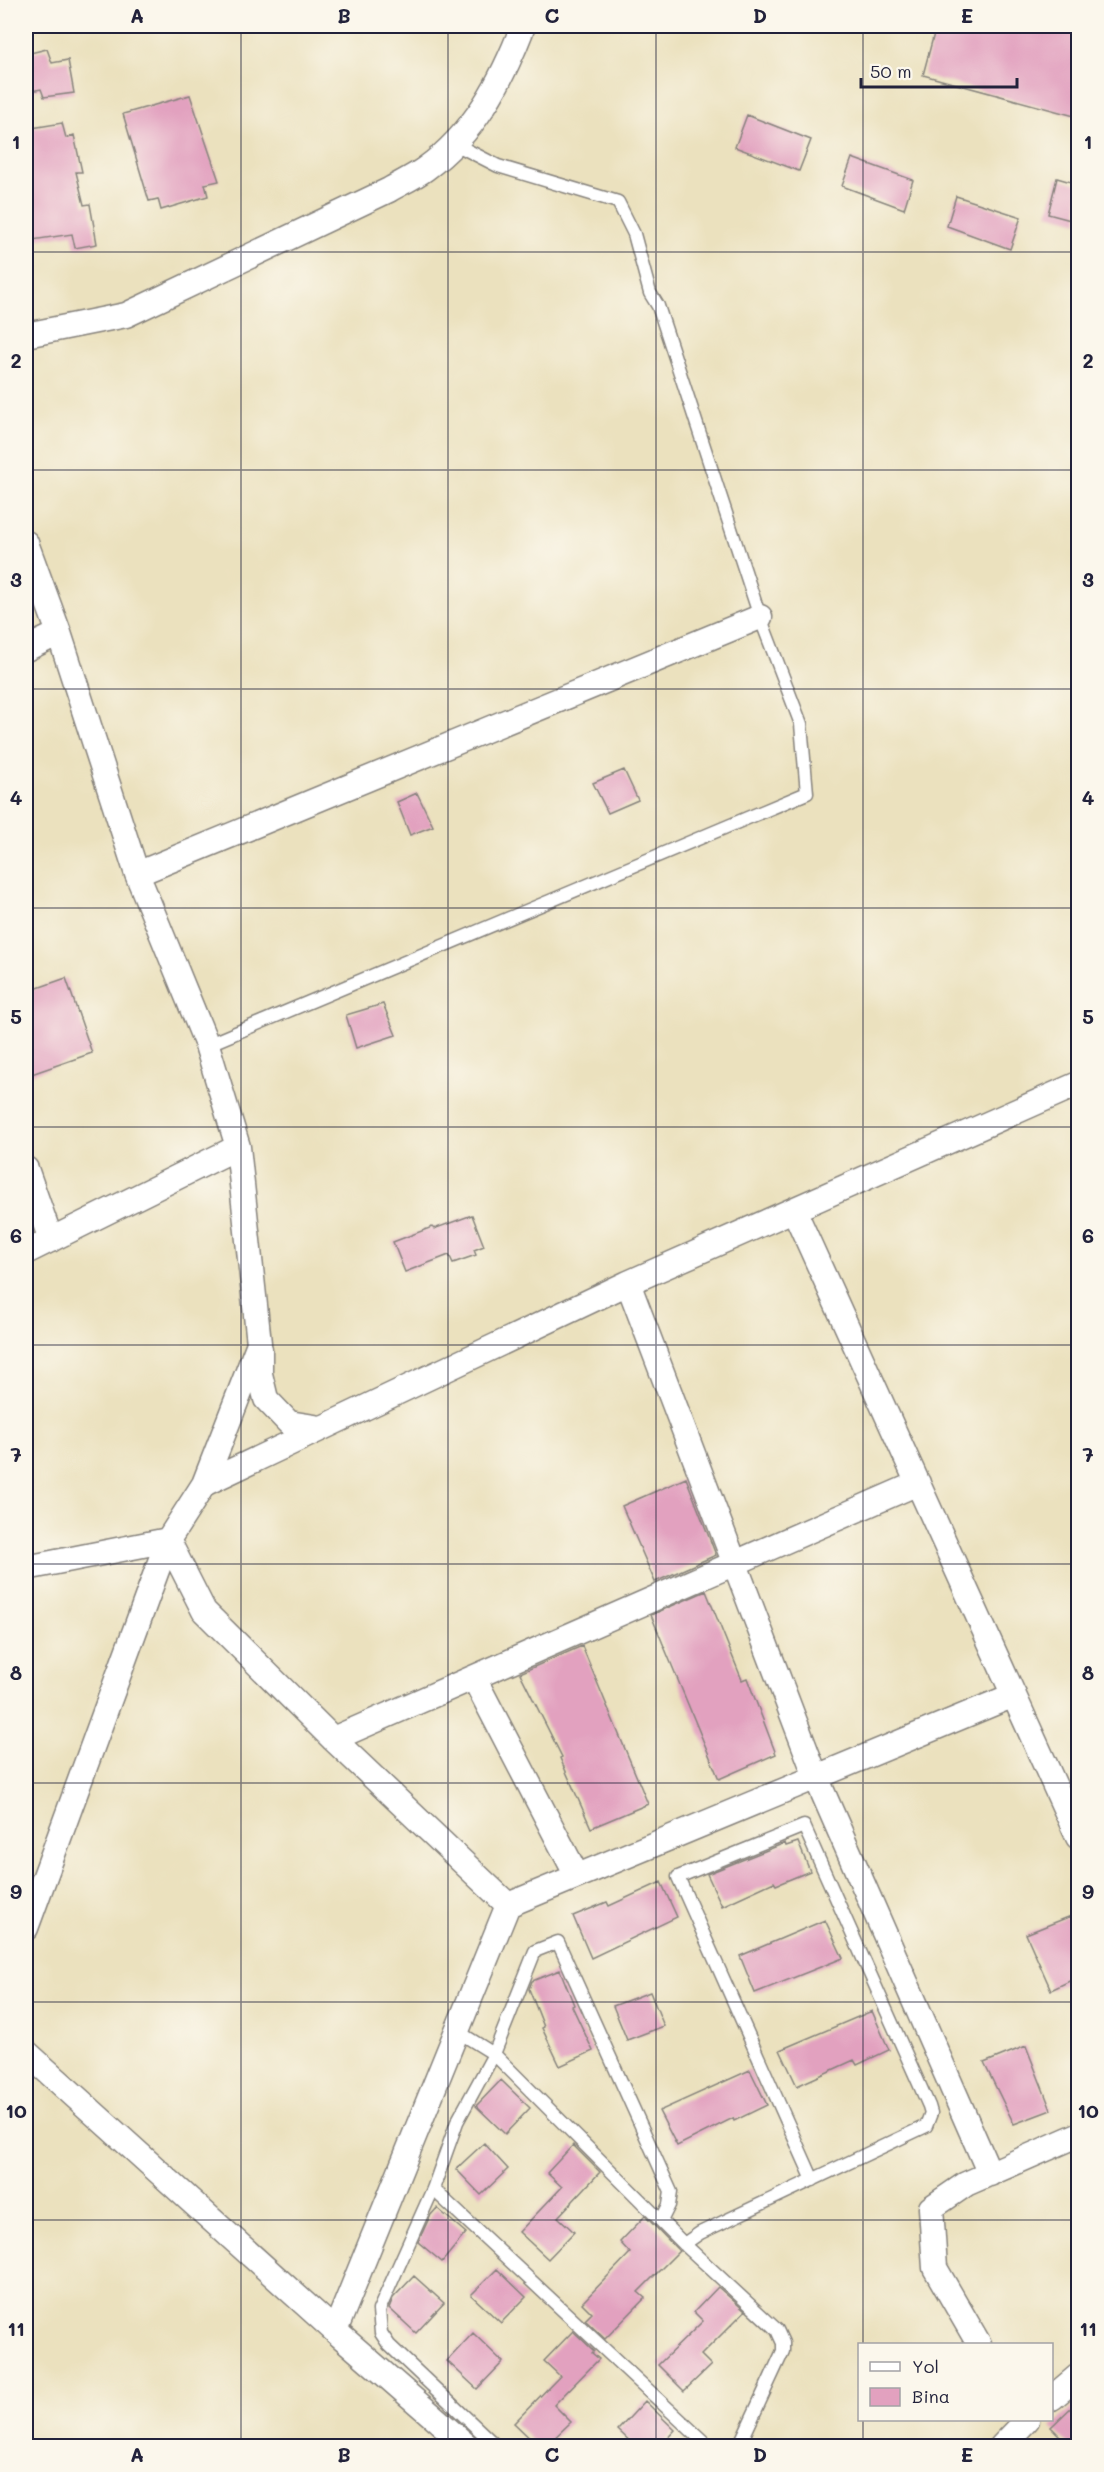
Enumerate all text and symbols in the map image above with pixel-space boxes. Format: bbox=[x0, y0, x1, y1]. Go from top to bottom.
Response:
text: A bbox=[130, 2, 144, 28]
text: B bbox=[337, 2, 351, 28]
text: C bbox=[545, 2, 560, 28]
text: D bbox=[753, 2, 767, 28]
text: E bbox=[961, 2, 973, 28]
scale bar bbox=[861, 51, 1017, 89]
text: 50 m bbox=[870, 59, 912, 83]
text: 1 bbox=[12, 128, 20, 154]
text: 1 bbox=[1084, 128, 1092, 154]
text: 2 bbox=[10, 347, 22, 373]
text: 2 bbox=[1082, 347, 1094, 373]
text: 3 bbox=[10, 566, 22, 592]
text: 3 bbox=[1082, 566, 1094, 592]
text: 4 bbox=[10, 784, 23, 810]
text: 4 bbox=[1082, 784, 1095, 810]
text: 5 bbox=[10, 1003, 22, 1029]
text: 5 bbox=[1082, 1003, 1094, 1029]
text: 6 bbox=[10, 1222, 22, 1248]
text: 6 bbox=[1082, 1222, 1094, 1248]
text: 7 bbox=[10, 1441, 22, 1467]
text: 7 bbox=[1082, 1441, 1094, 1467]
text: 8 bbox=[10, 1659, 22, 1685]
text: 8 bbox=[1082, 1659, 1094, 1685]
text: 9 bbox=[10, 1878, 22, 1904]
text: 9 bbox=[1082, 1878, 1094, 1904]
text: 10 bbox=[5, 2097, 27, 2123]
text: 10 bbox=[1077, 2097, 1099, 2123]
text: 11 bbox=[7, 2315, 25, 2341]
text: 11 bbox=[1079, 2315, 1097, 2341]
legend bbox=[858, 2343, 1053, 2421]
text: Yol bbox=[912, 2354, 939, 2378]
text: Bina bbox=[912, 2384, 950, 2408]
text: A bbox=[130, 2441, 144, 2467]
text: B bbox=[337, 2441, 351, 2467]
text: C bbox=[545, 2441, 560, 2467]
text: D bbox=[753, 2441, 767, 2467]
text: E bbox=[961, 2441, 973, 2467]

